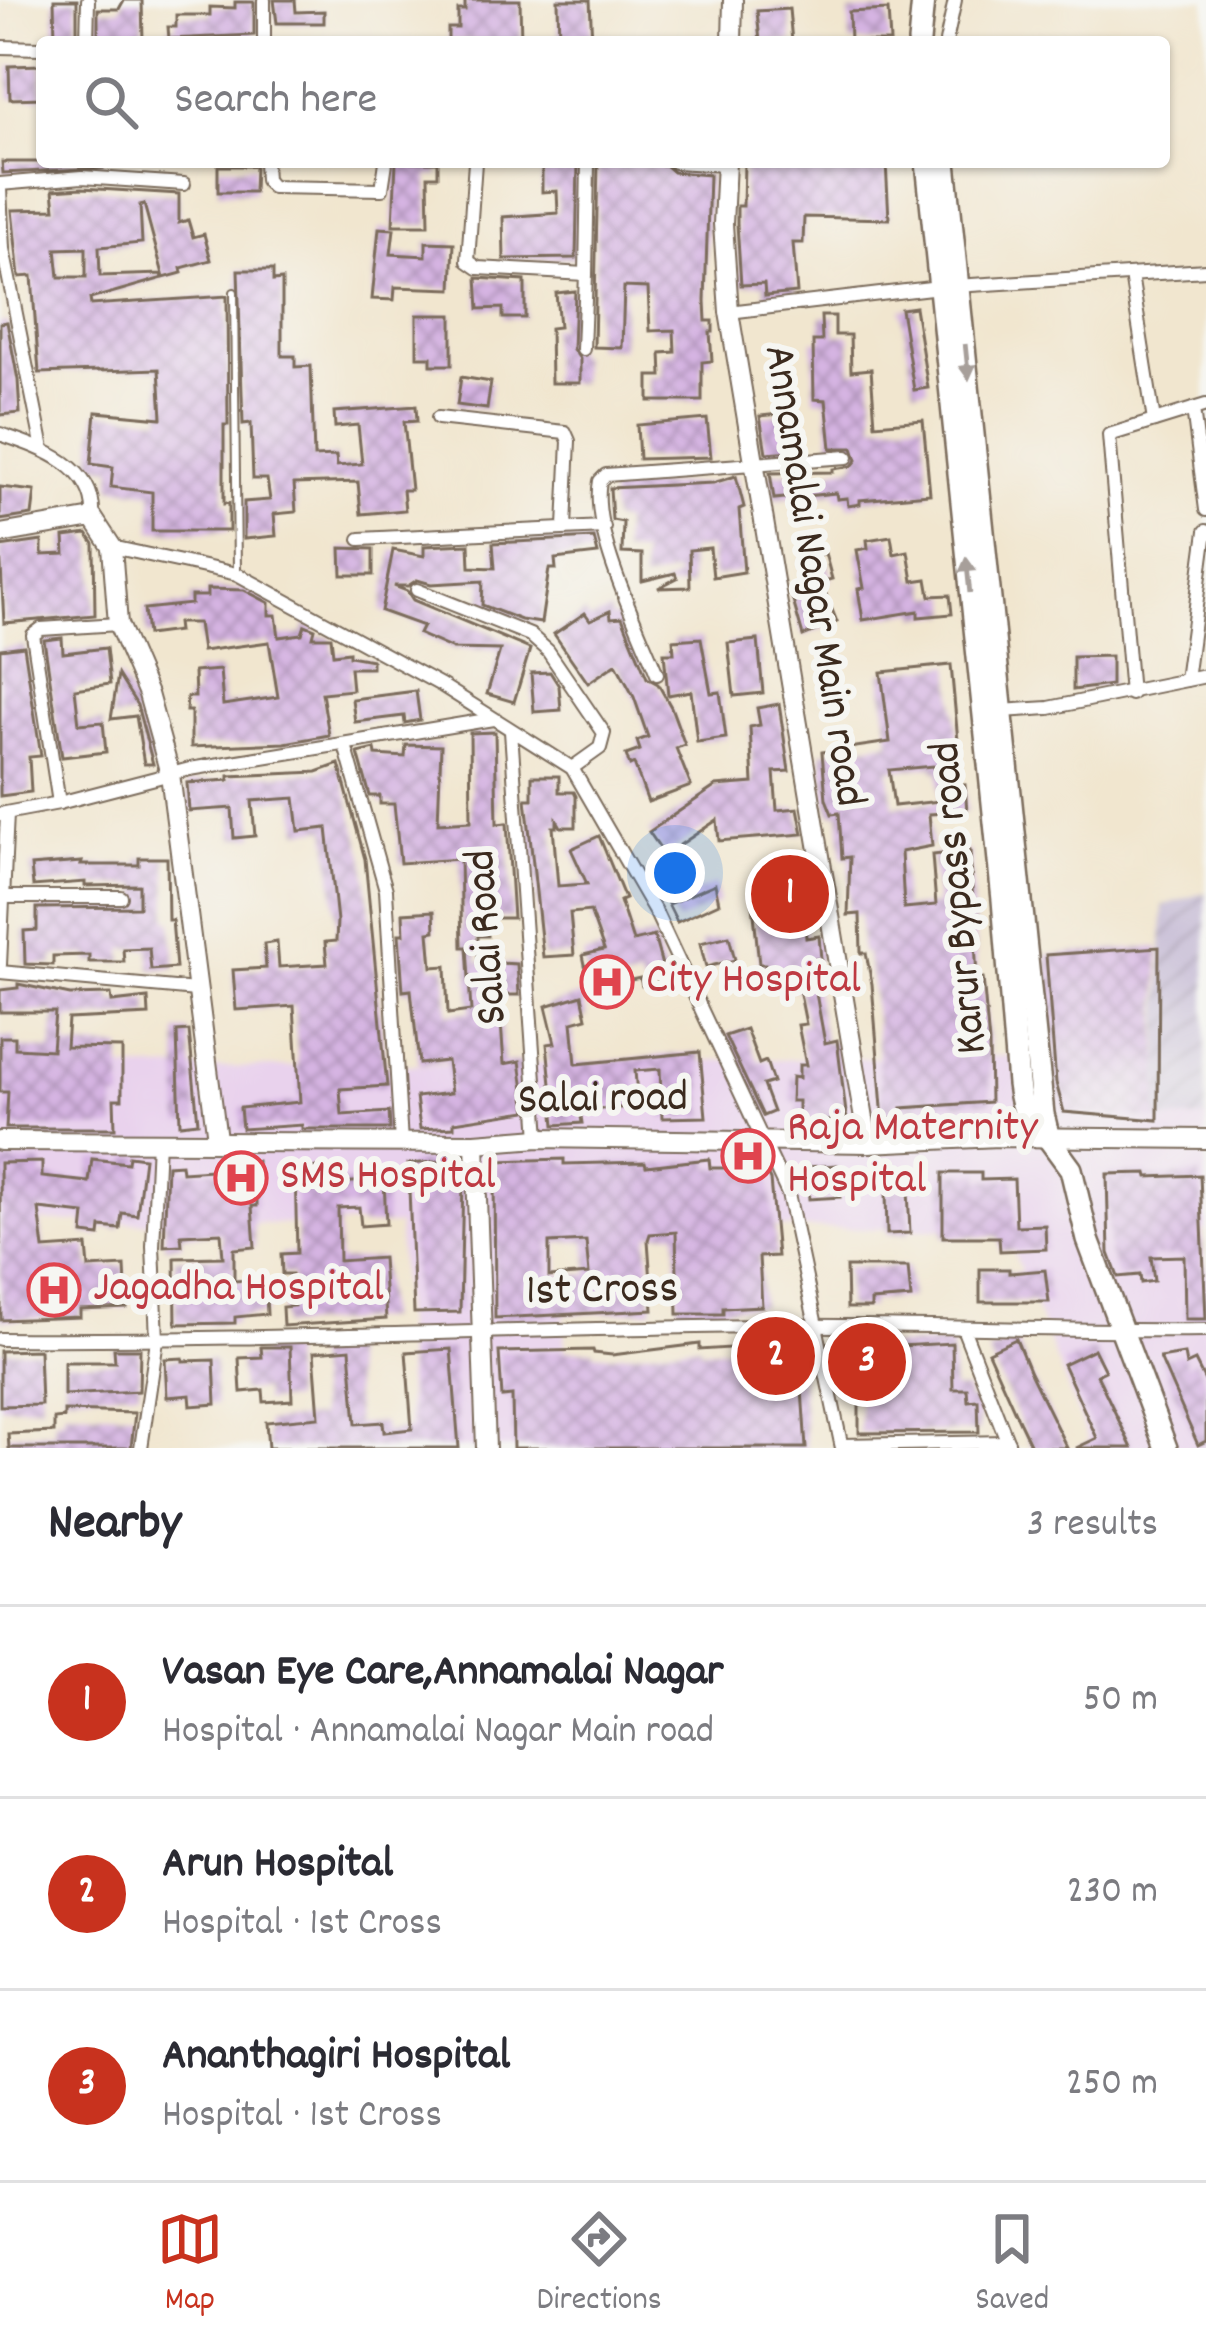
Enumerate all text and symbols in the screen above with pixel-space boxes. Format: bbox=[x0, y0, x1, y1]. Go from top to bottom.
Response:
search box bbox=[36, 36, 1170, 168]
icon: search bbox=[78, 69, 144, 135]
text: Search here bbox=[174, 70, 377, 134]
street label: Annamalai Nagar Main road bbox=[744, 341, 880, 811]
one-way arrow bbox=[957, 344, 976, 381]
one-way arrow bbox=[958, 556, 977, 593]
street label: Karur Bypass road bbox=[915, 739, 1007, 1057]
your location bbox=[645, 843, 705, 903]
street label: Salai Road bbox=[451, 847, 527, 1027]
pin: 1 bbox=[751, 849, 829, 939]
place label: City Hospital bbox=[646, 950, 861, 1014]
hospital icon: City Hospital bbox=[579, 954, 635, 1010]
street label: Salai road bbox=[517, 1068, 689, 1134]
place label: Raja Maternity Hospital bbox=[787, 1098, 1038, 1214]
hospital icon: Raja Maternity Hospital bbox=[720, 1128, 776, 1184]
place label: SMS Hospital bbox=[280, 1146, 496, 1210]
hospital icon: SMS Hospital bbox=[213, 1150, 269, 1206]
place label: Jagadha Hospital bbox=[93, 1258, 384, 1322]
street label: 1st Cross bbox=[525, 1259, 679, 1325]
hospital icon: Jagadha Hospital bbox=[26, 1262, 82, 1318]
pin: 2 bbox=[737, 1311, 815, 1401]
pin: 3 bbox=[828, 1317, 906, 1407]
text: Nearby bbox=[48, 1490, 181, 1562]
text: 3 results bbox=[1027, 1499, 1158, 1554]
text: Vasan Eye Care,Annamalai Nagar bbox=[162, 1642, 724, 1706]
text: 1 bbox=[83, 1674, 91, 1729]
text: 50 m bbox=[1083, 1674, 1158, 1729]
text: Hospital · Annamalai Nagar Main road bbox=[162, 1706, 714, 1761]
text: Arun Hospital bbox=[162, 1834, 393, 1898]
text: 2 bbox=[78, 1866, 96, 1921]
text: 230 m bbox=[1067, 1866, 1158, 1921]
text: Hospital · 1st Cross bbox=[162, 1898, 442, 1953]
text: Ananthagiri Hospital bbox=[162, 2026, 510, 2090]
text: 3 bbox=[78, 2058, 96, 2113]
text: 250 m bbox=[1066, 2058, 1158, 2113]
text: Hospital · 1st Cross bbox=[162, 2090, 442, 2145]
tab: Map bbox=[157, 2206, 223, 2325]
tab: Directions bbox=[537, 2206, 662, 2325]
tab: Saved bbox=[975, 2206, 1049, 2325]

